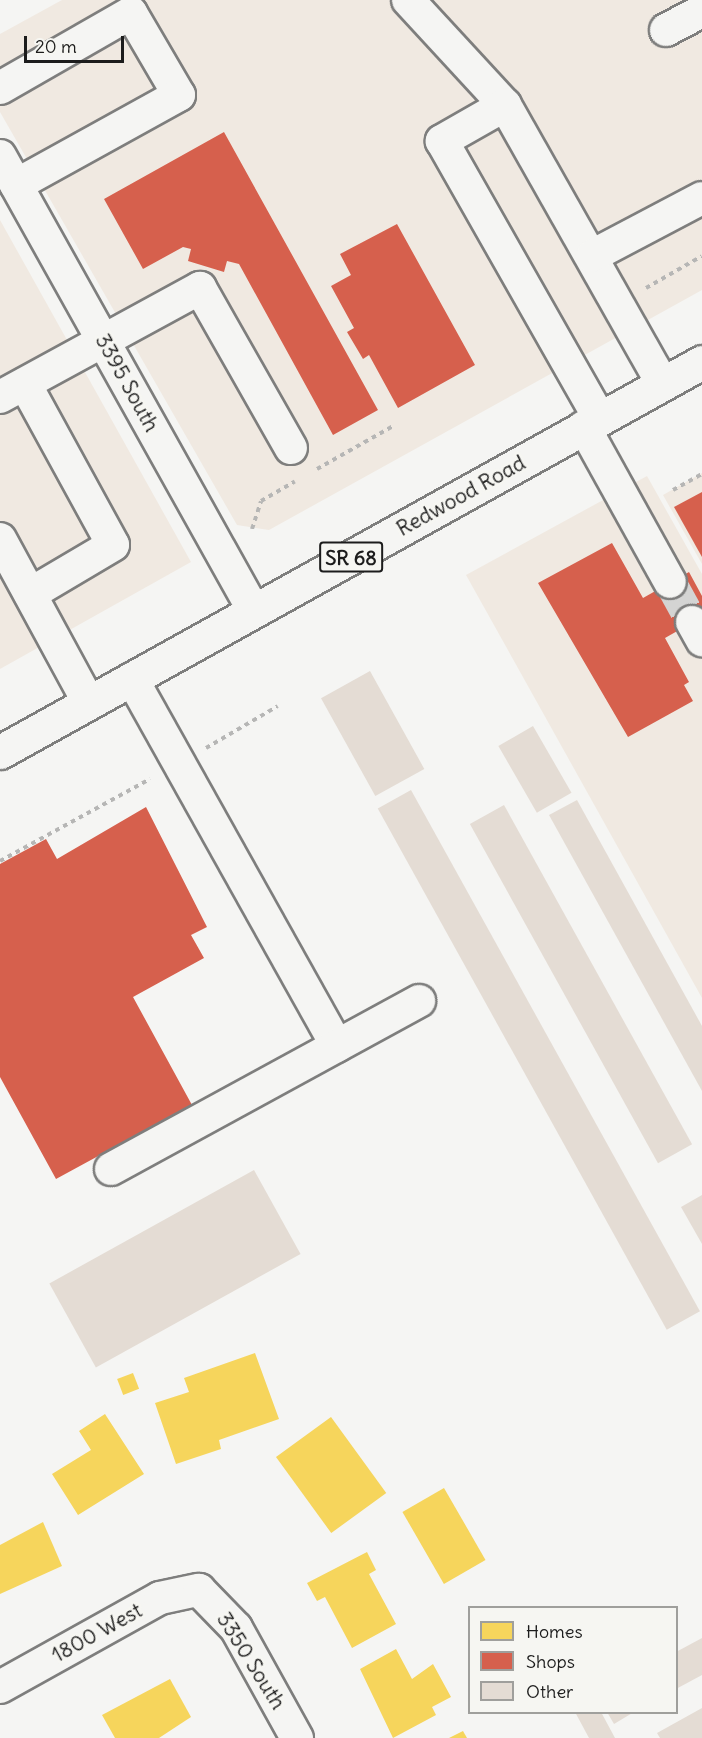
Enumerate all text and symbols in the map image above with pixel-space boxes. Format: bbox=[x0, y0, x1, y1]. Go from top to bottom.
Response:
scale bar bbox=[27, 24, 128, 62]
text: 20 m bbox=[35, 35, 77, 58]
street label: 3395 South bbox=[90, 330, 164, 436]
street label: Redwood Road bbox=[392, 450, 530, 542]
road number: SR 68 bbox=[318, 540, 384, 574]
street label: 1800 West bbox=[47, 1598, 147, 1668]
legend bbox=[468, 1606, 678, 1714]
street label: 3350 South bbox=[211, 1608, 291, 1714]
text: Homes bbox=[526, 1620, 583, 1643]
text: Shops bbox=[526, 1650, 575, 1673]
text: Other bbox=[526, 1680, 573, 1703]

